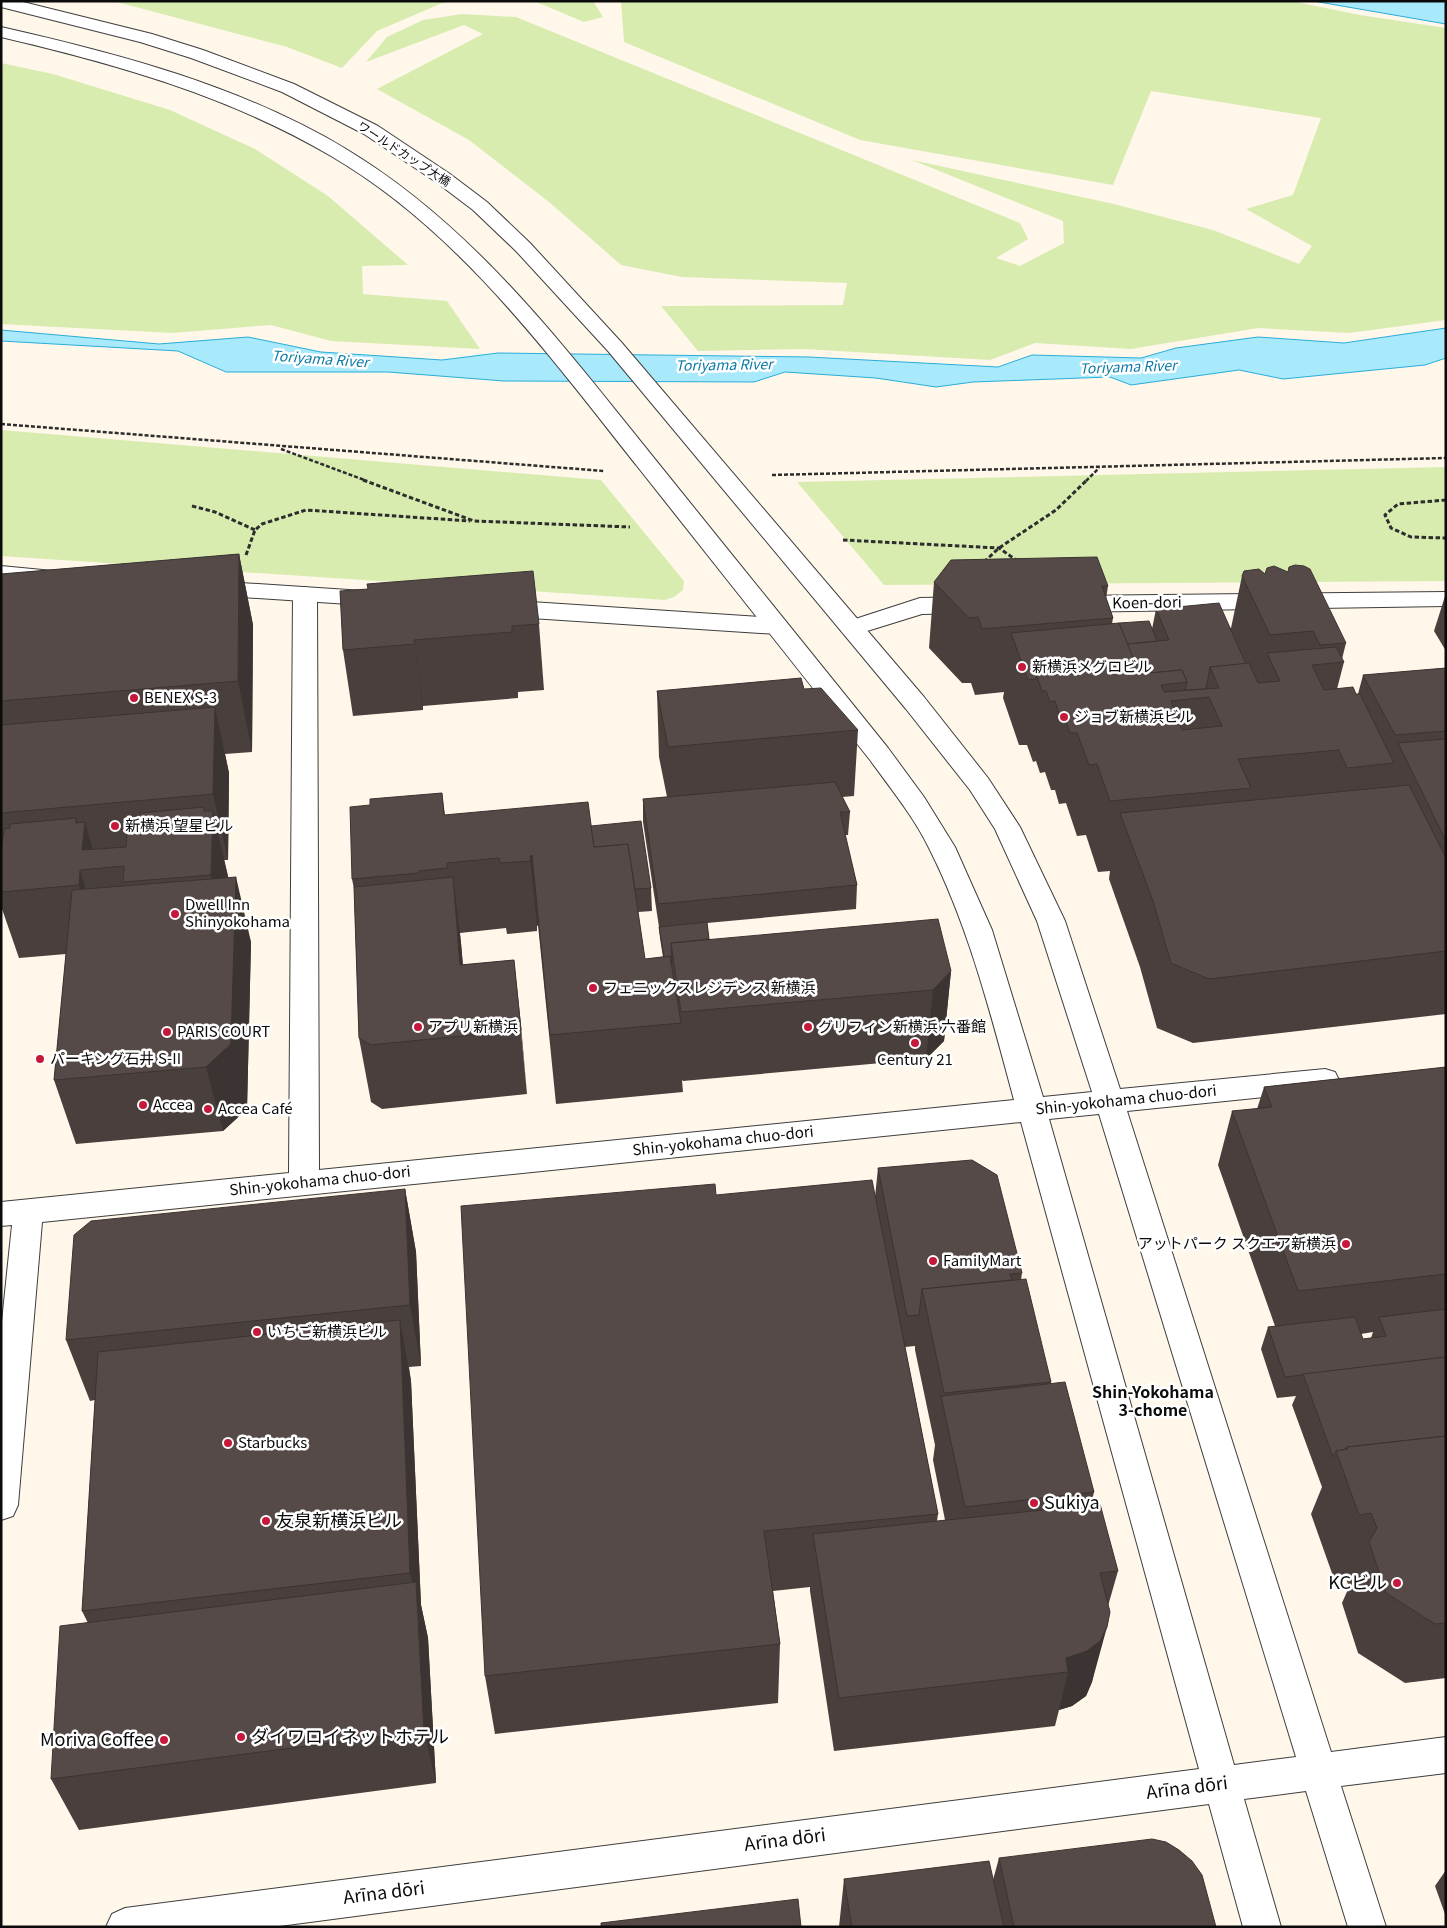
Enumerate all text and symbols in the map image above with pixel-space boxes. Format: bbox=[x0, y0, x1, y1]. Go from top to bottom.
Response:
street label: ワールドカップ大橋 bbox=[355, 116, 455, 189]
water label: Toriyama River bbox=[271, 345, 372, 372]
water label: Toriyama River bbox=[675, 353, 775, 375]
water label: Toriyama River bbox=[1079, 354, 1179, 378]
street label: Koen-dori bbox=[1112, 590, 1182, 613]
place label: 新横浜メグロビル bbox=[1032, 655, 1152, 676]
marker: 新横浜メグロビル bbox=[1016, 661, 1028, 673]
place label: BENEX S-3 bbox=[144, 686, 217, 707]
marker: BENEX S-3 bbox=[128, 692, 140, 704]
place label: ジョブ新横浜ビル bbox=[1074, 705, 1194, 726]
marker: ジョブ新横浜ビル bbox=[1058, 711, 1070, 723]
place label: 新横浜 望星ビル bbox=[125, 814, 233, 835]
marker: 新横浜 望星ビル bbox=[109, 820, 121, 832]
place label: Dwell Inn Shinyokohama bbox=[185, 893, 290, 931]
marker: Dwell Inn Shinyokohama bbox=[169, 908, 181, 920]
place label: フェニックスレジデンス 新横浜 bbox=[603, 976, 816, 997]
marker: フェニックスレジデンス 新横浜 bbox=[587, 982, 599, 994]
place label: アプリ新横浜 bbox=[428, 1015, 518, 1036]
place label: グリフィン新横浜 六番館 bbox=[818, 1015, 986, 1036]
place label: PARIS COURT bbox=[177, 1020, 270, 1041]
marker: アプリ新横浜 bbox=[412, 1021, 424, 1033]
marker: グリフィン新横浜 六番館 bbox=[802, 1021, 814, 1033]
marker: PARIS COURT bbox=[161, 1026, 173, 1038]
marker: Century 21 bbox=[909, 1037, 921, 1049]
place label: パーキング石井 S-II bbox=[50, 1047, 181, 1068]
place label: Century 21 bbox=[877, 1048, 953, 1069]
marker: パーキング石井 S-II bbox=[34, 1053, 46, 1065]
street label: Shin-yokohama chuo-dori bbox=[1034, 1079, 1218, 1118]
place label: Accea bbox=[153, 1093, 193, 1114]
place label: Accea Café bbox=[218, 1097, 292, 1118]
marker: Accea bbox=[137, 1099, 149, 1111]
marker: Accea Café bbox=[202, 1103, 214, 1115]
street label: Shin-yokohama chuo-dori bbox=[631, 1120, 815, 1159]
street label: Shin-yokohama chuo-dori bbox=[228, 1160, 412, 1199]
place label: アットパーク スクエア新横浜 bbox=[1138, 1232, 1336, 1253]
marker: アットパーク スクエア新横浜 bbox=[1340, 1238, 1352, 1250]
place label: FamilyMart bbox=[943, 1249, 1022, 1270]
marker: FamilyMart bbox=[927, 1255, 939, 1267]
place label: いちご新横浜ビル bbox=[267, 1320, 387, 1341]
marker: いちご新横浜ビル bbox=[251, 1326, 263, 1338]
district label: Shin-Yokohama 3-chome bbox=[1092, 1379, 1214, 1421]
place label: Starbucks bbox=[238, 1431, 307, 1452]
marker: Starbucks bbox=[222, 1437, 234, 1449]
place label: Sukiya bbox=[1044, 1488, 1100, 1514]
marker: Sukiya bbox=[1028, 1497, 1040, 1509]
place label: 友泉新横浜ビル bbox=[276, 1506, 402, 1532]
marker: 友泉新横浜ビル bbox=[260, 1515, 272, 1527]
place label: KCビル bbox=[1328, 1568, 1387, 1594]
marker: KCビル bbox=[1391, 1577, 1403, 1589]
place label: ダイワロイネットホテル bbox=[251, 1722, 449, 1748]
place label: Moriva Coffee bbox=[40, 1725, 154, 1751]
marker: ダイワロイネットホテル bbox=[235, 1731, 247, 1743]
marker: Moriva Coffee bbox=[158, 1734, 170, 1746]
street label: Arīna dōri bbox=[1144, 1768, 1229, 1804]
street label: Arīna dōri bbox=[742, 1820, 827, 1856]
street label: Arīna dōri bbox=[341, 1873, 426, 1909]

